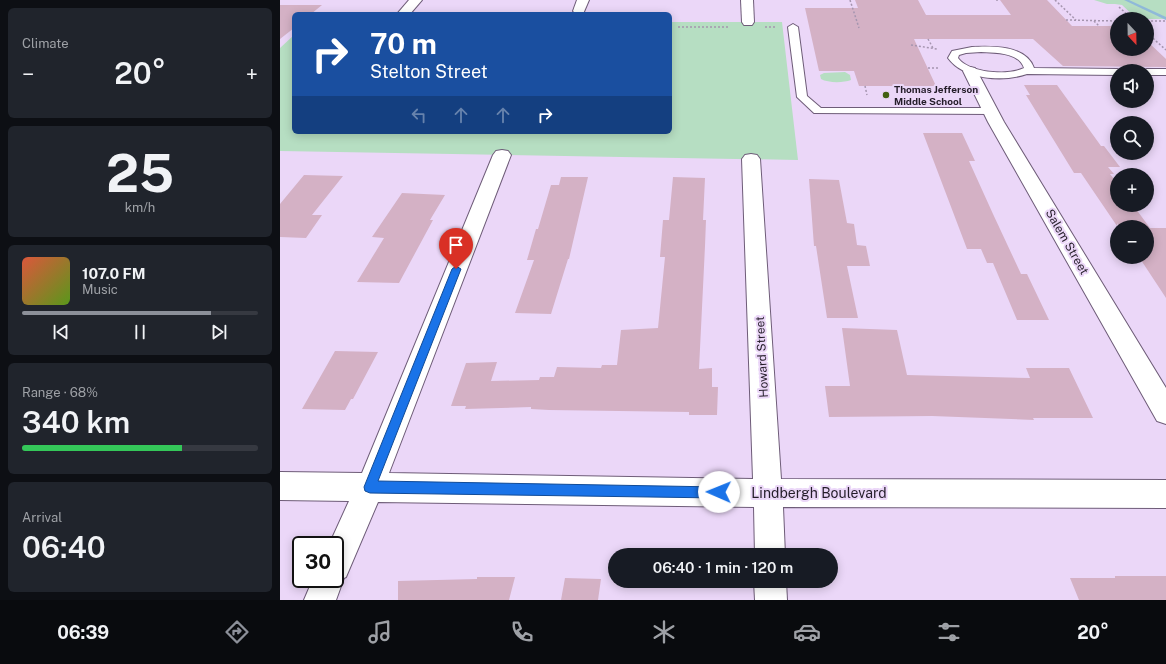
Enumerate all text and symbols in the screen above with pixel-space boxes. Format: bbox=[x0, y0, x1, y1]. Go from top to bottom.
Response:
north arrow bbox=[1110, 12, 1154, 56]
map controls bbox=[1110, 12, 1154, 264]
text: 70 m bbox=[370, 27, 437, 60]
icon: right bbox=[304, 28, 356, 80]
text: Climate bbox=[22, 36, 69, 51]
text: 20° bbox=[114, 55, 166, 91]
text: − bbox=[22, 61, 34, 87]
text: + bbox=[246, 61, 258, 87]
text: Stelton Street bbox=[370, 61, 488, 82]
button: sound bbox=[1110, 64, 1154, 108]
place label: Thomas Jefferson Middle School bbox=[894, 83, 978, 107]
marker: Thomas Jefferson Middle School bbox=[881, 90, 891, 100]
icon: left bbox=[408, 104, 430, 126]
icon: ahead bbox=[450, 104, 472, 126]
icon: ahead bbox=[492, 104, 514, 126]
icon: right bbox=[534, 104, 556, 126]
button: search bbox=[1110, 116, 1154, 160]
text: 25 bbox=[106, 143, 174, 204]
button: + bbox=[1110, 168, 1154, 212]
text: km/h bbox=[125, 200, 155, 215]
street label: Salem Street bbox=[1043, 207, 1092, 277]
button: − bbox=[1110, 220, 1154, 264]
pin bbox=[439, 228, 473, 269]
icon: arrive bbox=[445, 234, 467, 256]
text: 107.0 FM bbox=[82, 265, 146, 282]
text: Music bbox=[82, 282, 118, 297]
street label: Howard Street bbox=[753, 316, 771, 398]
icon: previous bbox=[50, 321, 72, 343]
icon: pause bbox=[129, 321, 151, 343]
icon: next bbox=[208, 321, 230, 343]
text: Range · 68% bbox=[22, 385, 98, 400]
text: 340 km bbox=[22, 404, 130, 440]
position arrow bbox=[698, 471, 740, 513]
street label: Lindbergh Boulevard bbox=[751, 485, 887, 501]
text: Arrival bbox=[22, 510, 62, 525]
text: 06:40 bbox=[22, 529, 106, 565]
speed limit sign: 30 bbox=[292, 536, 344, 588]
text: 06:40 · 1 min · 120 m bbox=[653, 559, 793, 576]
icon: directions bbox=[223, 618, 251, 646]
icon: music bbox=[366, 618, 394, 646]
icon: phone bbox=[508, 618, 536, 646]
icon: climate bbox=[650, 618, 678, 646]
icon: car bbox=[793, 618, 821, 646]
icon: filters bbox=[935, 618, 963, 646]
text: 06:39 bbox=[57, 622, 109, 643]
text: 20° bbox=[1077, 622, 1109, 643]

